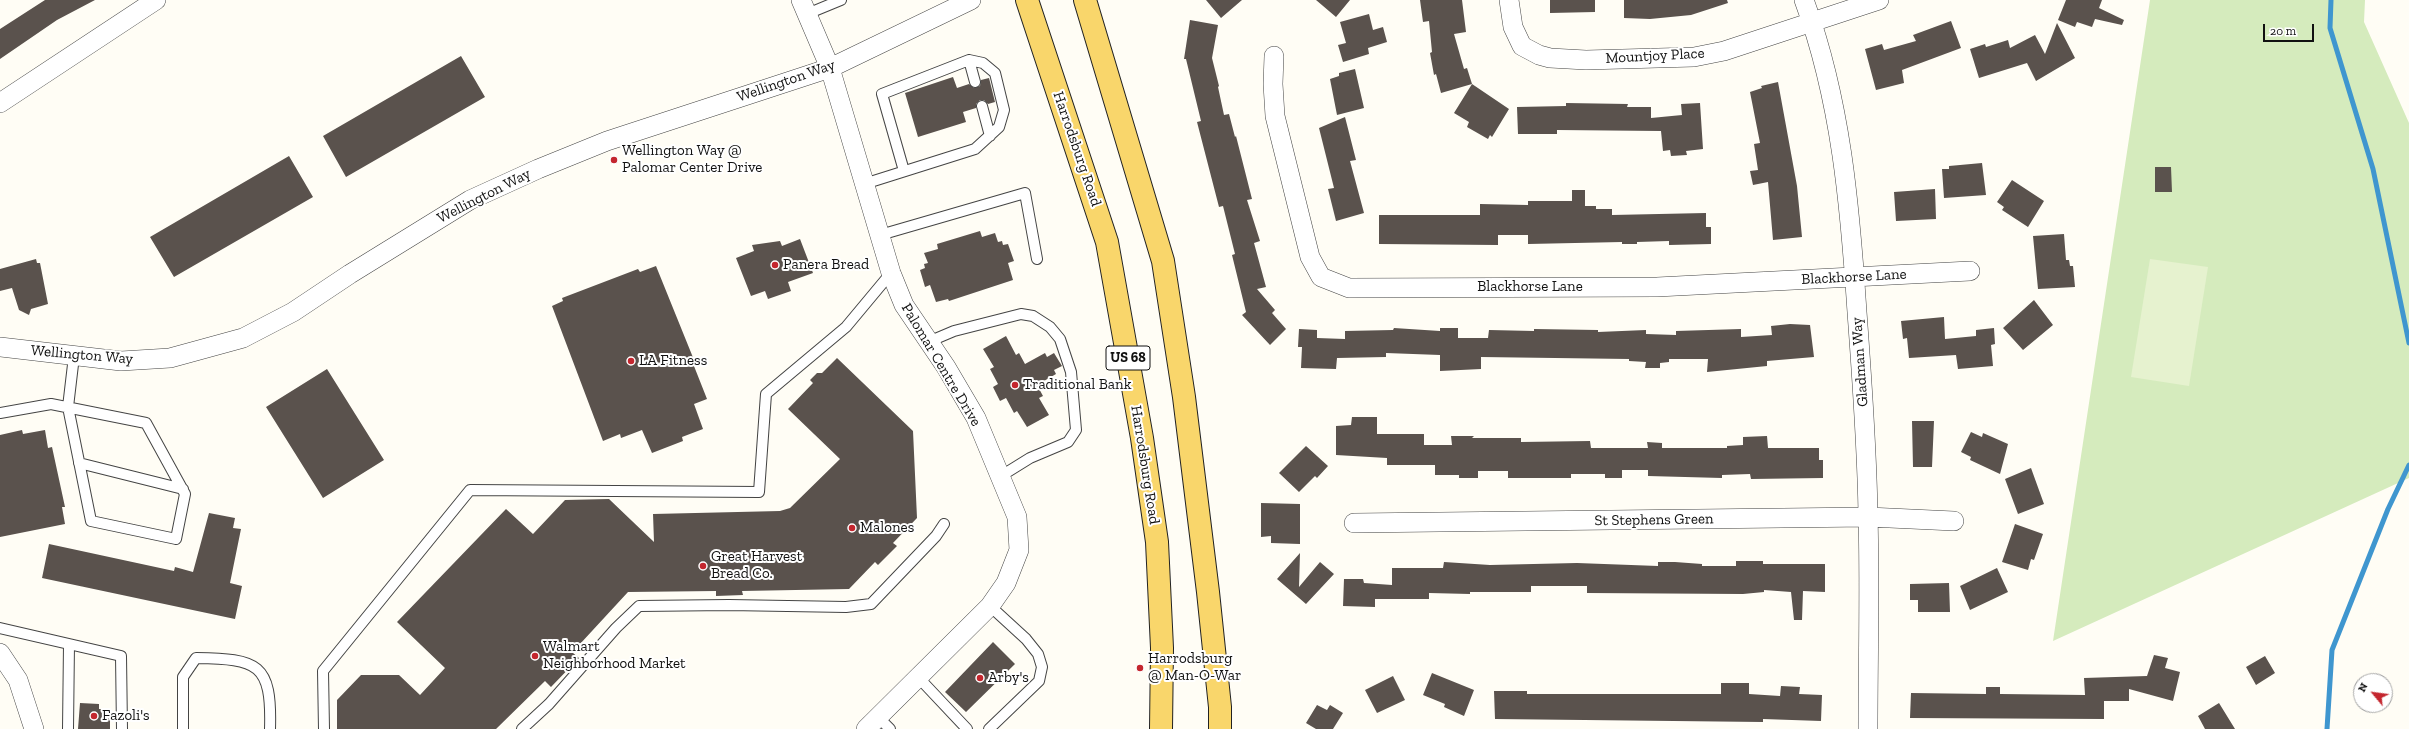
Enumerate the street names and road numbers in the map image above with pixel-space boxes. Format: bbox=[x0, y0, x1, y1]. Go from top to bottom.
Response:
street label: Mountjoy Place bbox=[1605, 44, 1705, 68]
street label: Wellington Way bbox=[735, 56, 837, 106]
street label: Harrodsburg Road bbox=[1049, 89, 1105, 209]
street label: Wellington Way bbox=[434, 165, 534, 227]
street label: Blackhorse Lane bbox=[1801, 265, 1907, 289]
street label: Blackhorse Lane bbox=[1477, 278, 1583, 296]
street label: Palomar Centre Drive bbox=[897, 300, 985, 430]
street label: Gladman Way bbox=[1848, 316, 1872, 408]
street label: Wellington Way bbox=[30, 342, 134, 368]
road number: US 68 bbox=[1106, 346, 1150, 370]
street label: Harrodsburg Road bbox=[1127, 404, 1163, 526]
street label: St Stephens Green bbox=[1594, 510, 1714, 530]

